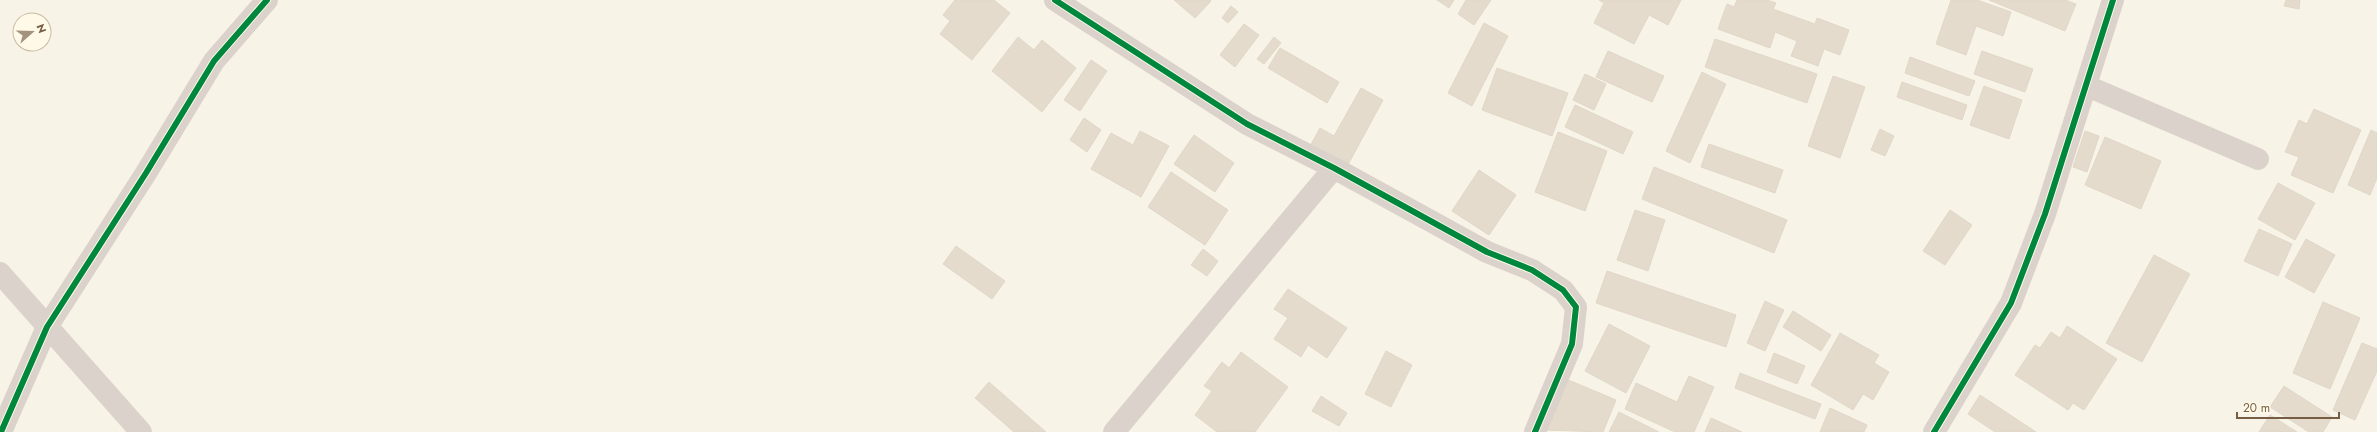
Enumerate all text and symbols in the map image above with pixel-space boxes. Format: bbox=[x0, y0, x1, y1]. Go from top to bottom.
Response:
north arrow bbox=[12, 12, 52, 52]
text: N bbox=[32, 22, 50, 35]
scale bar bbox=[2237, 394, 2339, 420]
text: 20 m bbox=[2243, 399, 2270, 417]

